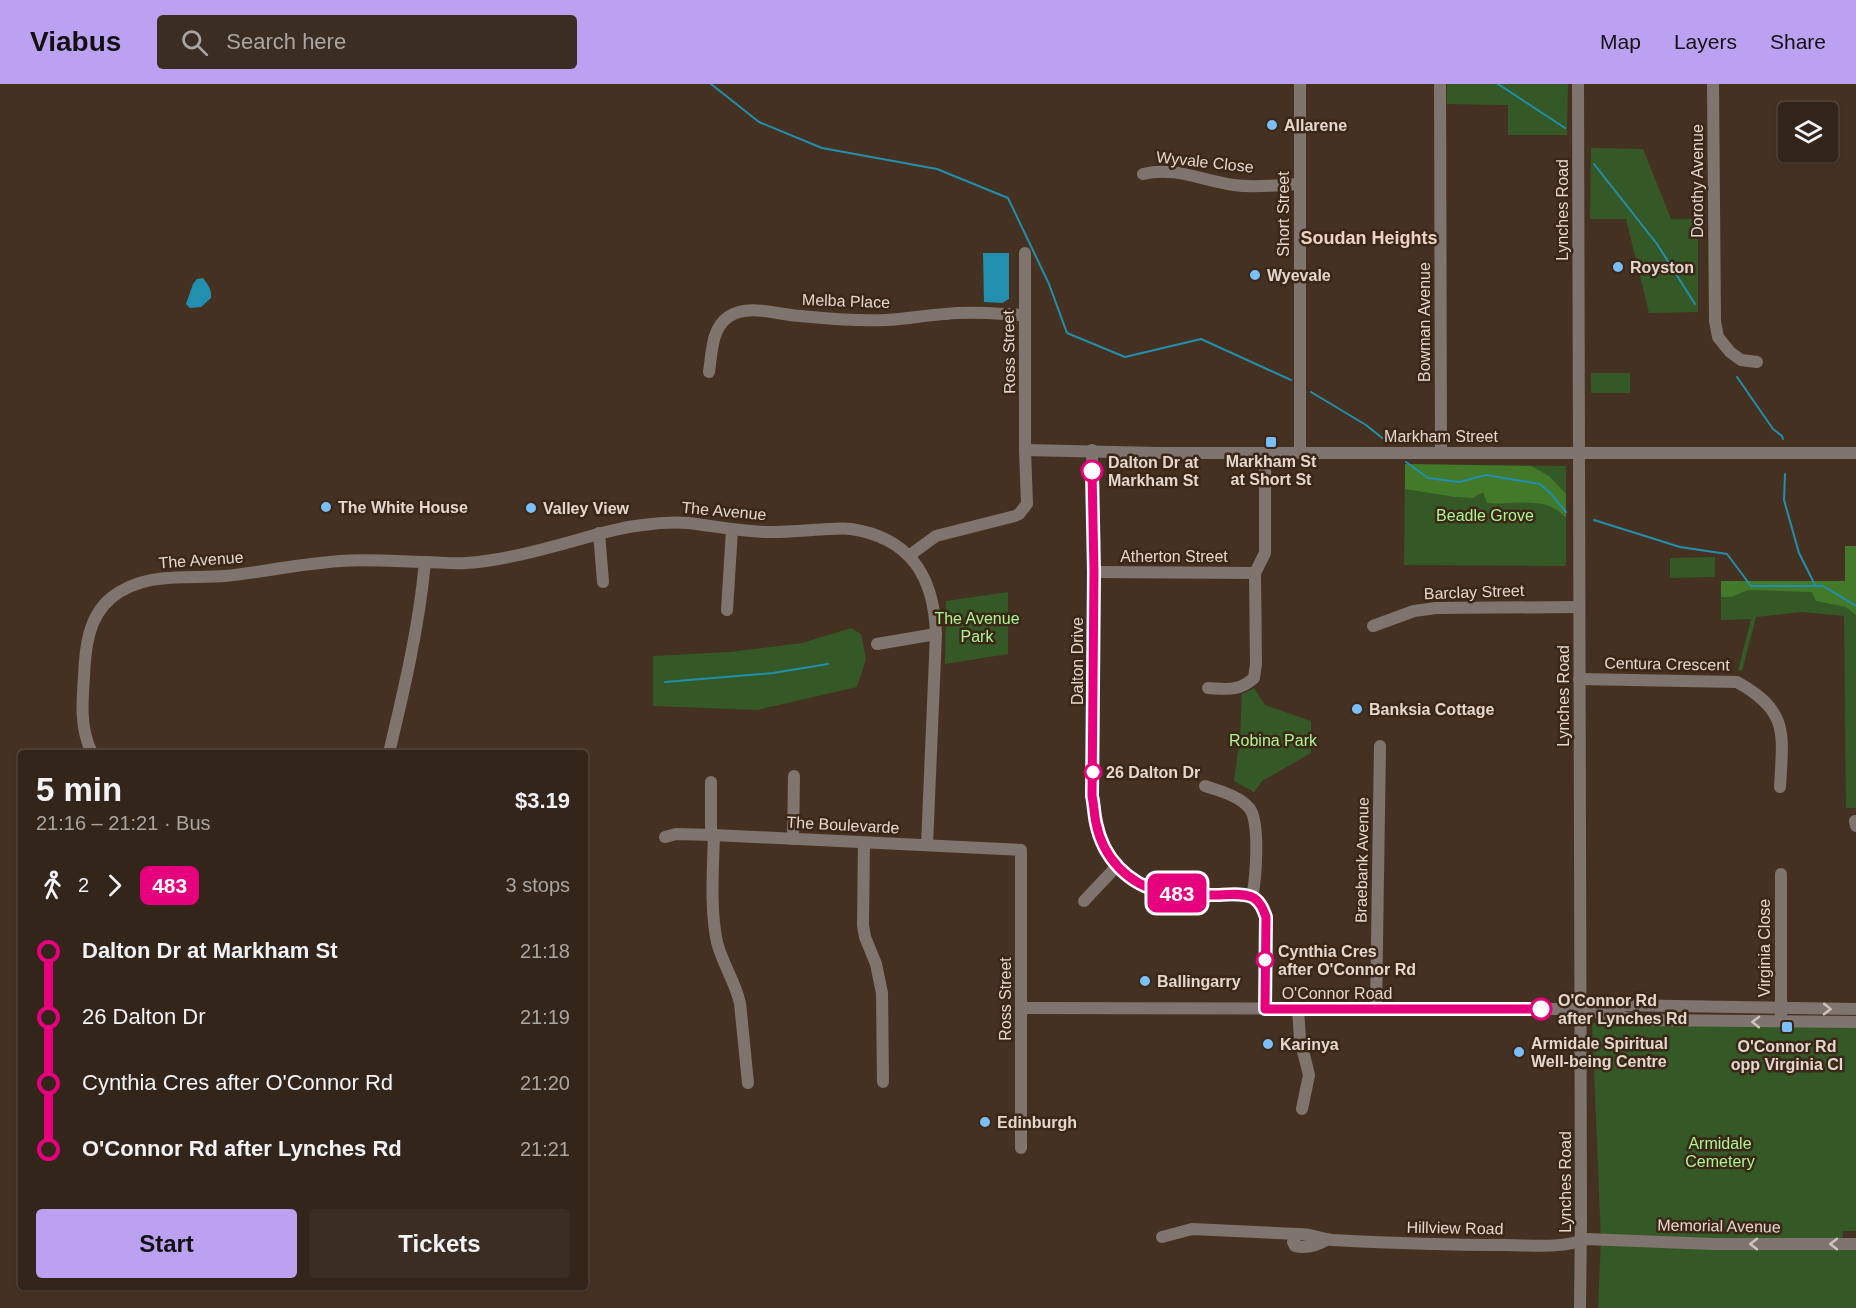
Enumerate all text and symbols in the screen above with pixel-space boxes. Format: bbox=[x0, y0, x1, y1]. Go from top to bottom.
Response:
search box bbox=[157, 15, 577, 69]
text: Viabus bbox=[30, 26, 121, 57]
icon: search bbox=[178, 26, 211, 59]
text: Search here bbox=[226, 29, 346, 54]
text: Map bbox=[1600, 30, 1641, 53]
text: Layers bbox=[1674, 30, 1737, 53]
text: Share bbox=[1770, 30, 1826, 53]
map controls bbox=[1778, 102, 1838, 162]
button: layers bbox=[1778, 102, 1838, 162]
place label: Allarene bbox=[1284, 117, 1347, 134]
marker: Allarene bbox=[1265, 118, 1279, 132]
street label: Dorothy Avenue bbox=[1689, 124, 1706, 238]
street label: Wyvale Close bbox=[1156, 148, 1255, 176]
street label: Lynches Road bbox=[1554, 159, 1571, 261]
street label: Short Street bbox=[1275, 171, 1292, 257]
district label: Soudan Heights bbox=[1300, 228, 1438, 248]
place label: Royston bbox=[1630, 259, 1694, 276]
marker: Royston bbox=[1611, 260, 1625, 274]
street label: Bowman Avenue bbox=[1416, 262, 1433, 382]
place label: Wyevale bbox=[1267, 267, 1331, 284]
marker: Wyevale bbox=[1248, 268, 1262, 282]
street label: Melba Place bbox=[802, 291, 890, 311]
street label: Ross Street bbox=[1000, 310, 1018, 394]
street label: Markham Street bbox=[1384, 428, 1498, 445]
marker: Markham St at Short St bbox=[1264, 435, 1278, 449]
place label: Markham St at Short St bbox=[1226, 453, 1317, 488]
place label: Dalton Dr at Markham St bbox=[1108, 454, 1199, 489]
marker: Dalton Dr at Markham St bbox=[1081, 460, 1103, 482]
place label: The White House bbox=[338, 499, 468, 516]
street label: The Avenue bbox=[681, 499, 767, 523]
marker: The White House bbox=[319, 500, 333, 514]
place label: Valley View bbox=[543, 500, 630, 517]
marker: Valley View bbox=[524, 501, 538, 515]
park label: Beadle Grove bbox=[1436, 507, 1534, 524]
street label: Atherton Street bbox=[1120, 548, 1228, 565]
street label: The Avenue bbox=[158, 549, 244, 571]
street label: Barclay Street bbox=[1423, 582, 1525, 602]
park label: The Avenue Park bbox=[934, 610, 1020, 645]
street label: Dalton Drive bbox=[1069, 617, 1086, 705]
street label: Lynches Road bbox=[1555, 645, 1572, 747]
street label: Centura Crescent bbox=[1604, 654, 1730, 674]
place label: Banksia Cottage bbox=[1369, 701, 1494, 718]
marker: Banksia Cottage bbox=[1350, 702, 1364, 716]
park label: Robina Park bbox=[1229, 732, 1318, 749]
marker: 26 Dalton Dr bbox=[1084, 763, 1102, 781]
place label: 26 Dalton Dr bbox=[1106, 764, 1200, 781]
text: 5 min bbox=[36, 771, 122, 808]
text: $3.19 bbox=[515, 788, 570, 813]
street label: Braebank Avenue bbox=[1352, 797, 1372, 923]
text: 21:16 – 21:21 · Bus bbox=[36, 812, 211, 834]
street label: The Boulevarde bbox=[786, 814, 900, 836]
icon: walk bbox=[36, 869, 69, 902]
icon: forward bbox=[98, 869, 131, 902]
text: 2 bbox=[78, 874, 89, 896]
text: 483 bbox=[152, 874, 187, 897]
text: 3 stops bbox=[506, 874, 570, 896]
line badge: 483 bbox=[1142, 874, 1212, 912]
text: 483 bbox=[1159, 882, 1195, 905]
street label: Virginia Close bbox=[1756, 899, 1773, 997]
text: Dalton Dr at Markham St bbox=[82, 938, 338, 963]
text: 21:18 bbox=[520, 940, 570, 962]
place label: Cynthia Cres after O'Connor Rd bbox=[1278, 943, 1416, 978]
marker: Cynthia Cres after O'Connor Rd bbox=[1256, 951, 1274, 969]
street label: Ross Street bbox=[997, 957, 1014, 1041]
place label: Ballingarry bbox=[1157, 973, 1241, 990]
marker: Ballingarry bbox=[1138, 974, 1152, 988]
street label: O'Connor Road bbox=[1282, 985, 1392, 1002]
place label: O'Connor Rd after Lynches Rd bbox=[1558, 992, 1687, 1027]
marker: O'Connor Rd after Lynches Rd bbox=[1530, 998, 1552, 1020]
one-way arrow bbox=[1823, 1003, 1832, 1015]
text: 26 Dalton Dr bbox=[82, 1004, 206, 1029]
text: 21:19 bbox=[520, 1006, 570, 1028]
one-way arrow bbox=[1751, 1016, 1760, 1028]
marker: O'Connor Rd opp Virginia Cl bbox=[1780, 1020, 1794, 1034]
place label: Armidale Spiritual Well-being Centre bbox=[1531, 1035, 1668, 1070]
place label: Karinya bbox=[1280, 1036, 1339, 1053]
marker: Karinya bbox=[1261, 1037, 1275, 1051]
place label: O'Connor Rd opp Virginia Cl bbox=[1731, 1038, 1843, 1073]
marker: Armidale Spiritual Well-being Centre bbox=[1512, 1045, 1526, 1059]
text: Cynthia Cres after O'Connor Rd bbox=[82, 1070, 393, 1095]
text: 21:20 bbox=[520, 1072, 570, 1094]
place label: Edinburgh bbox=[997, 1114, 1077, 1131]
marker: Edinburgh bbox=[978, 1115, 992, 1129]
street label: Lynches Road bbox=[1557, 1131, 1574, 1233]
park label: Armidale Cemetery bbox=[1685, 1135, 1755, 1170]
text: O'Connor Rd after Lynches Rd bbox=[82, 1136, 402, 1161]
text: 21:21 bbox=[520, 1138, 570, 1160]
button: Start bbox=[36, 1209, 297, 1278]
button: Tickets bbox=[309, 1209, 570, 1278]
street label: Memorial Avenue bbox=[1657, 1216, 1781, 1236]
street label: Hillview Road bbox=[1406, 1219, 1504, 1237]
one-way arrow bbox=[1749, 1238, 1758, 1250]
one-way arrow bbox=[1830, 1238, 1839, 1250]

